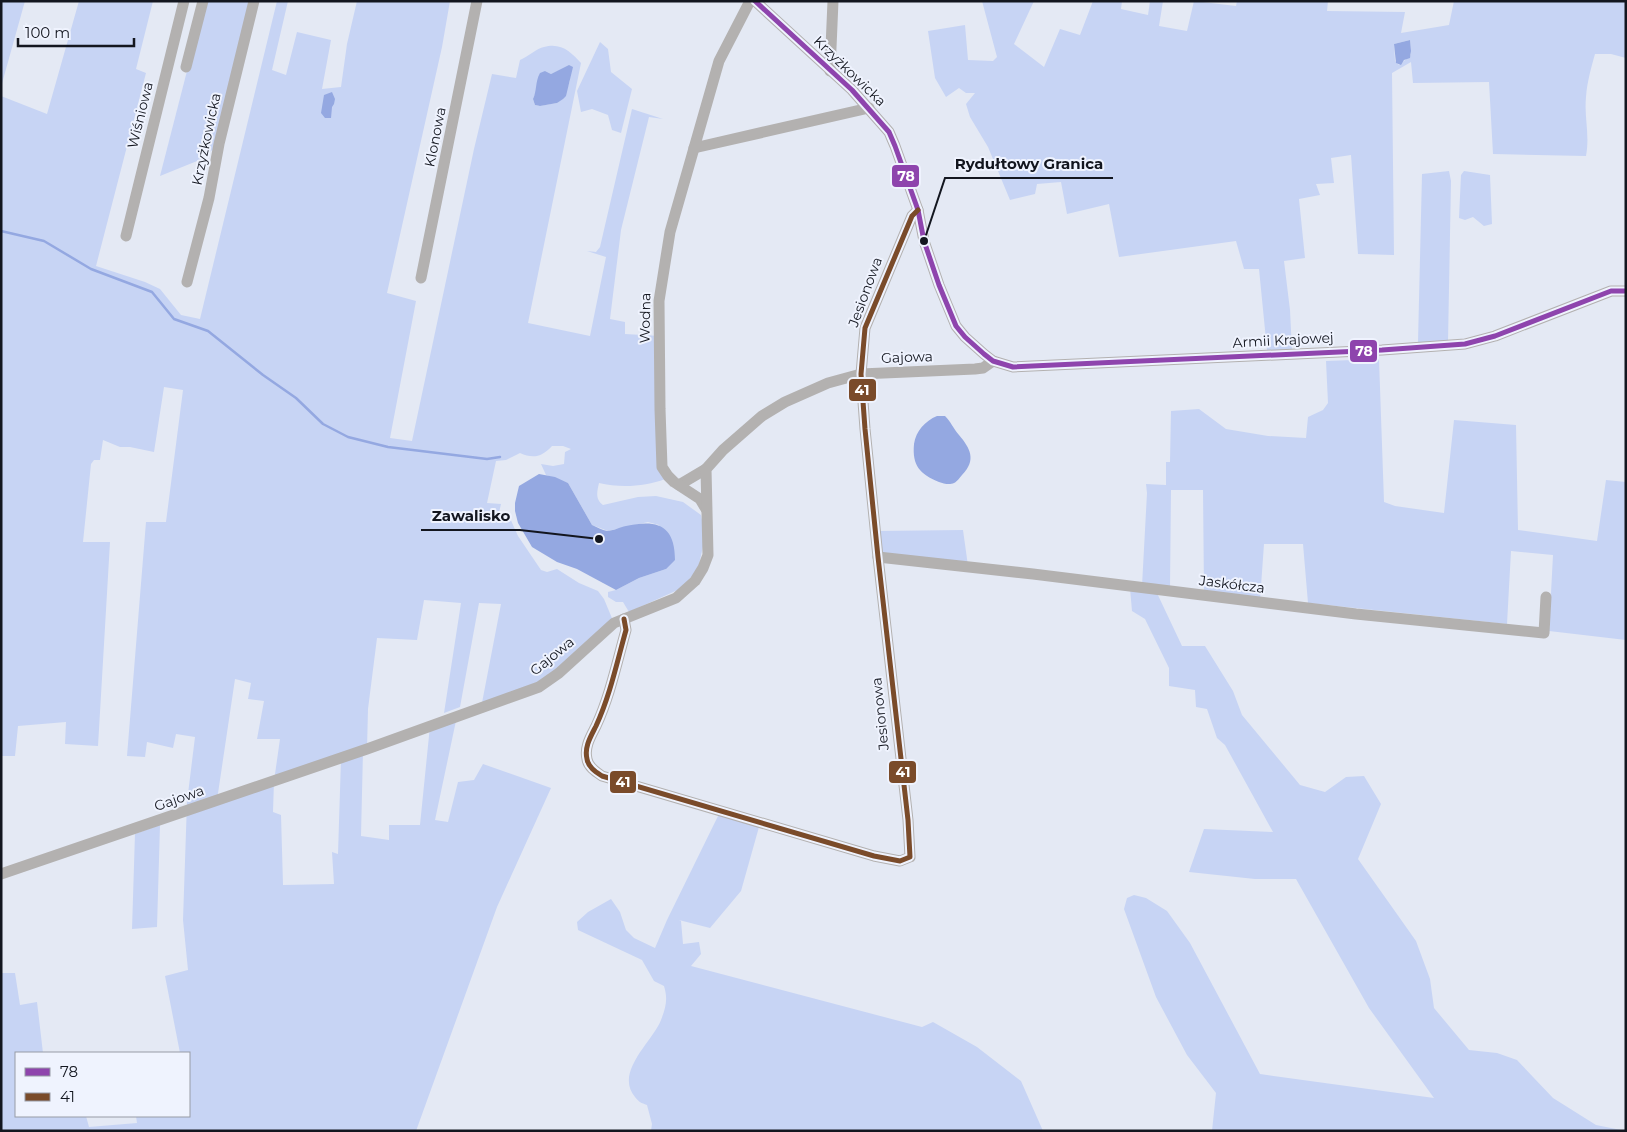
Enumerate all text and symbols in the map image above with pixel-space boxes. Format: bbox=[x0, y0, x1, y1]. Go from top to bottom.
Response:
scale bar bbox=[18, 15, 134, 47]
text: 100 m bbox=[25, 23, 70, 42]
street label: Krzyżkowicka bbox=[810, 32, 890, 110]
street label: Wiśniowa bbox=[123, 80, 157, 150]
street label: Krzyżkowicka bbox=[187, 91, 225, 187]
street label: Klonowa bbox=[420, 105, 450, 169]
callout: Rydułtowy Granica bbox=[945, 148, 1113, 178]
text: Rydułtowy Granica bbox=[955, 154, 1103, 173]
line badge: 78 bbox=[891, 164, 920, 188]
text: 78 bbox=[897, 167, 915, 185]
street label: Jesionowa bbox=[844, 255, 886, 330]
street label: Wodna bbox=[636, 292, 654, 344]
street label: Armii Krajowej bbox=[1232, 328, 1334, 352]
line badge: 78 bbox=[1349, 339, 1378, 363]
text: 78 bbox=[1355, 342, 1373, 360]
street label: Gajowa bbox=[881, 347, 933, 367]
line badge: 41 bbox=[848, 378, 877, 402]
text: 41 bbox=[855, 381, 869, 399]
callout: Zawalisko bbox=[421, 500, 520, 530]
text: Zawalisko bbox=[432, 506, 510, 525]
street label: Jaskółcza bbox=[1197, 571, 1266, 597]
street label: Gajowa bbox=[526, 633, 578, 679]
street label: Jesionowa bbox=[867, 677, 893, 752]
line badge: 41 bbox=[888, 760, 917, 784]
text: 41 bbox=[896, 763, 910, 781]
line badge: 41 bbox=[609, 770, 637, 794]
text: 41 bbox=[616, 773, 630, 791]
street label: Gajowa bbox=[152, 781, 206, 815]
legend bbox=[15, 1052, 190, 1117]
text: 78 bbox=[60, 1062, 78, 1081]
text: 41 bbox=[60, 1087, 75, 1106]

